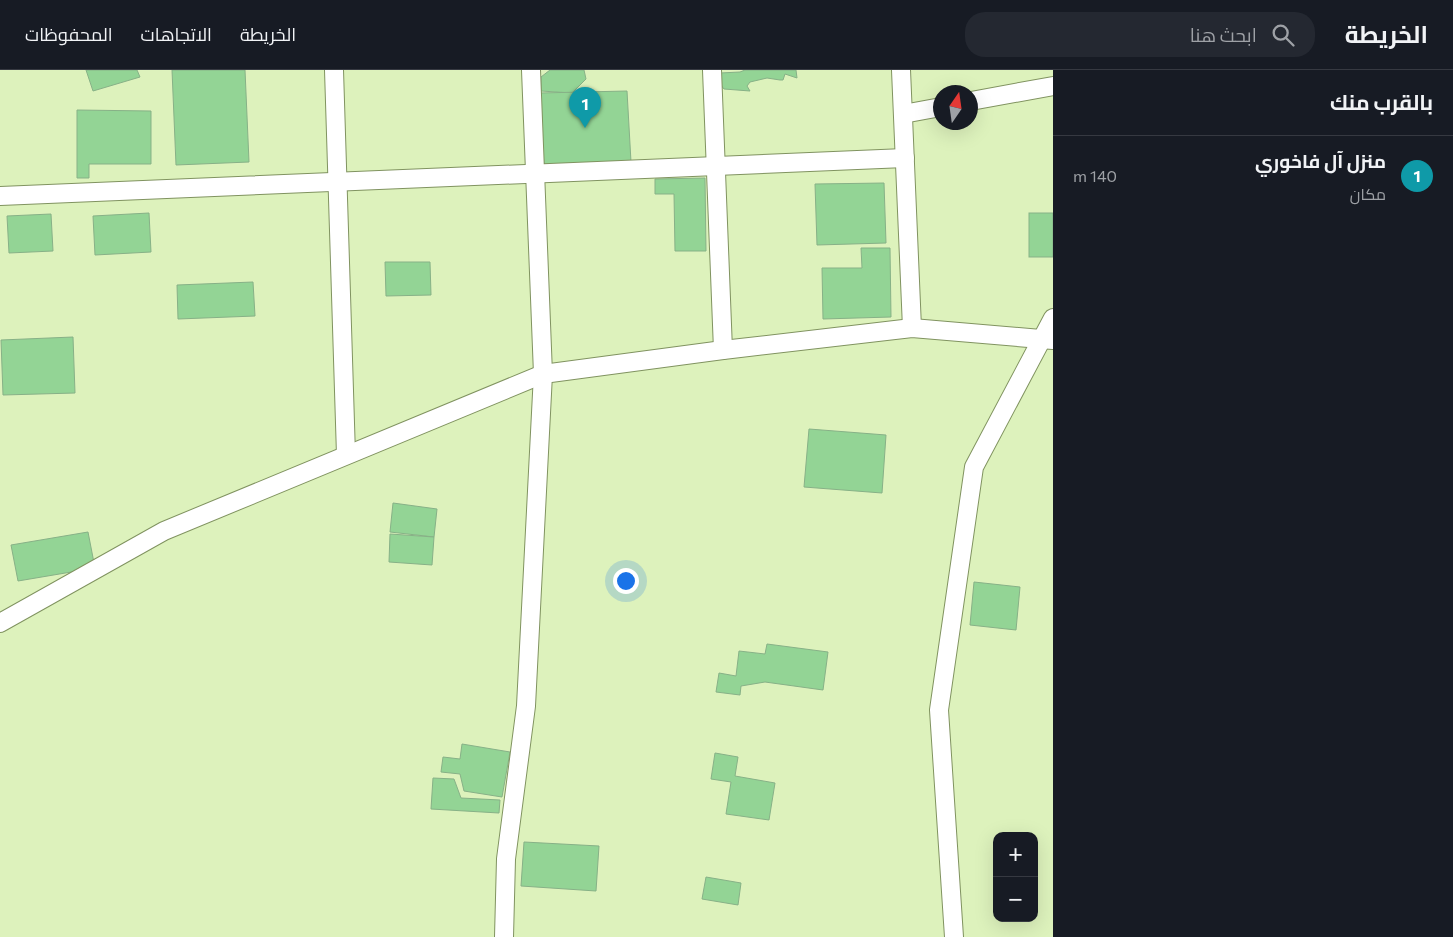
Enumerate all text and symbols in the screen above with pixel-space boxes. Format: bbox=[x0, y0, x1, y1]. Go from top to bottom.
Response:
search box bbox=[965, 12, 1315, 57]
text: الخريطة bbox=[1345, 19, 1428, 48]
icon: search bbox=[1269, 21, 1297, 49]
text: المحفوظات bbox=[25, 23, 113, 45]
text: الاتجاهات bbox=[141, 23, 212, 45]
text: الخريطة bbox=[240, 23, 296, 45]
text: ابحث هنا bbox=[1190, 23, 1257, 46]
north arrow bbox=[933, 85, 978, 130]
pin: 1 bbox=[569, 87, 601, 128]
text: بالقرب منك bbox=[1330, 89, 1433, 114]
text: منزل آل فاخوري bbox=[1255, 149, 1386, 172]
text: 140 m bbox=[1073, 166, 1117, 185]
text: 1 bbox=[1413, 166, 1421, 185]
text: مكان bbox=[1350, 184, 1386, 203]
your location bbox=[613, 568, 639, 594]
map controls bbox=[993, 832, 1038, 922]
button: + bbox=[993, 832, 1038, 877]
button: − bbox=[993, 877, 1038, 922]

